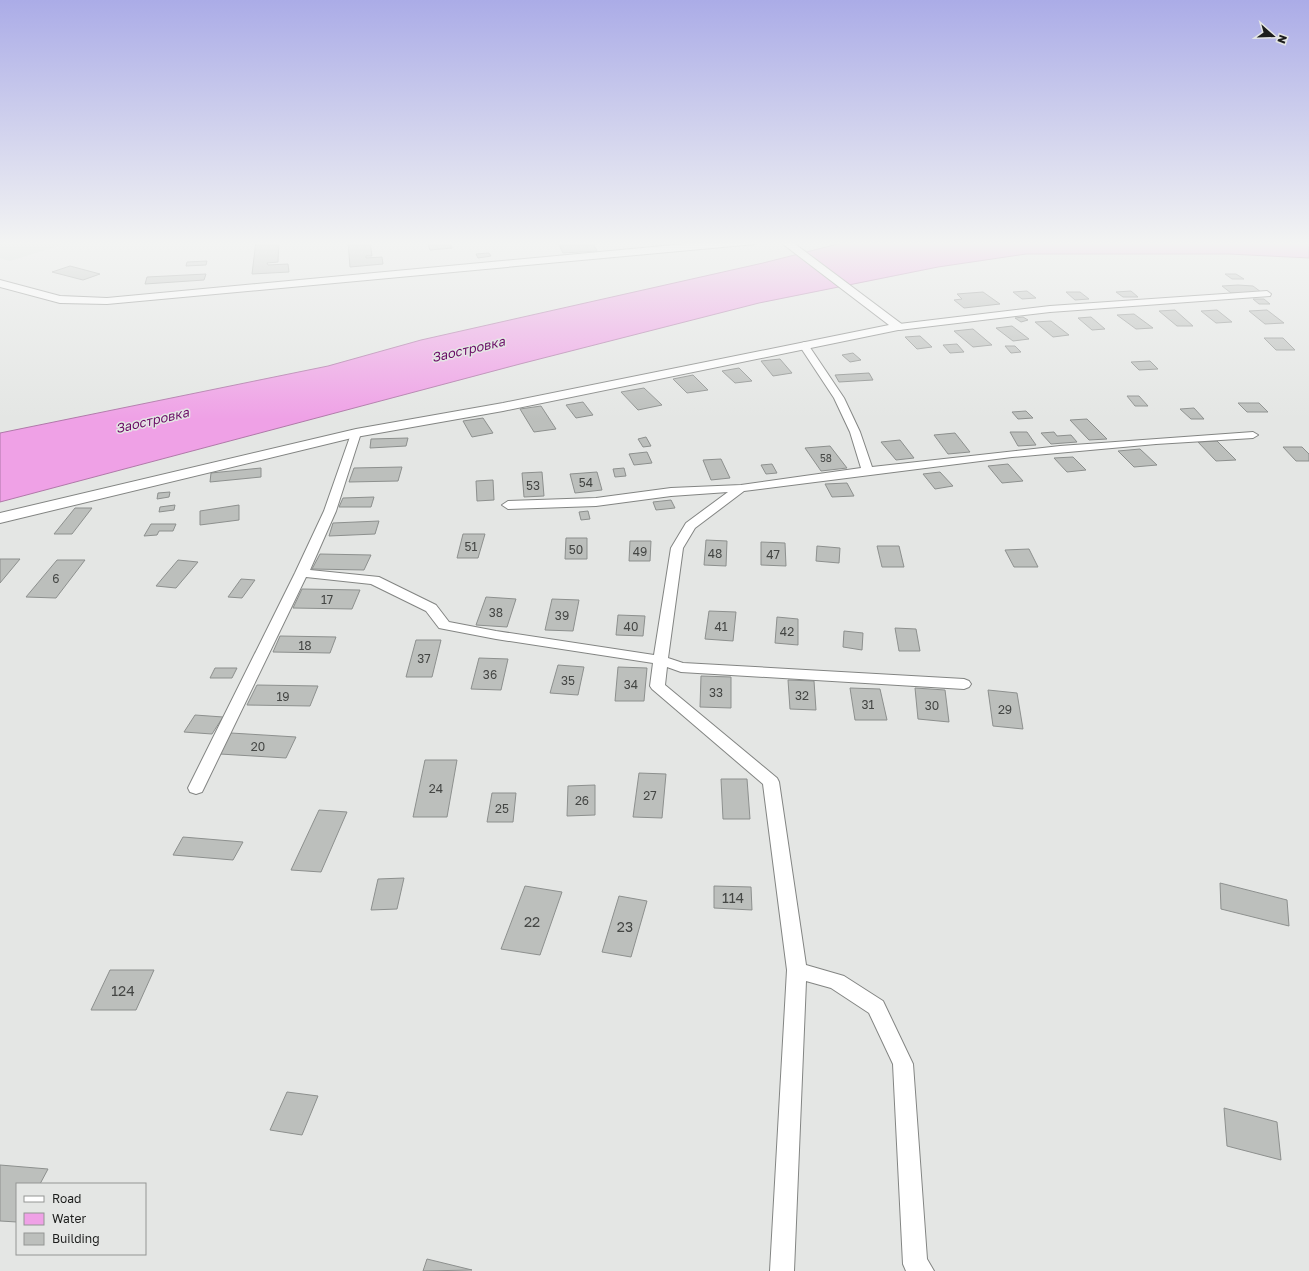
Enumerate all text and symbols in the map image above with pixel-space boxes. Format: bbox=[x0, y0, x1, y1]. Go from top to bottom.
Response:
north arrow bbox=[1253, 16, 1293, 56]
text: N bbox=[1275, 33, 1290, 46]
water label: Заостровка bbox=[430, 333, 507, 365]
water label: Заостровка bbox=[114, 404, 191, 436]
house number: 58 bbox=[820, 452, 832, 464]
house number: 54 bbox=[579, 475, 593, 490]
house number: 53 bbox=[526, 478, 540, 493]
house number: 51 bbox=[465, 539, 478, 554]
house number: 50 bbox=[569, 542, 583, 557]
house number: 49 bbox=[633, 544, 647, 559]
house number: 48 bbox=[708, 546, 722, 561]
house number: 47 bbox=[766, 547, 780, 562]
house number: 6 bbox=[52, 571, 60, 586]
house number: 17 bbox=[321, 592, 333, 607]
house number: 38 bbox=[489, 605, 503, 620]
house number: 39 bbox=[555, 608, 569, 623]
house number: 40 bbox=[624, 619, 638, 634]
house number: 41 bbox=[714, 619, 728, 634]
house number: 42 bbox=[780, 624, 794, 639]
house number: 18 bbox=[298, 638, 312, 653]
house number: 37 bbox=[417, 651, 431, 666]
house number: 36 bbox=[483, 667, 497, 682]
house number: 35 bbox=[561, 673, 575, 688]
house number: 34 bbox=[624, 677, 638, 692]
house number: 33 bbox=[709, 685, 723, 700]
house number: 32 bbox=[795, 688, 809, 703]
house number: 19 bbox=[276, 689, 290, 704]
house number: 31 bbox=[862, 697, 875, 712]
house number: 30 bbox=[925, 698, 939, 713]
house number: 29 bbox=[998, 702, 1012, 717]
house number: 20 bbox=[251, 739, 265, 754]
house number: 24 bbox=[429, 781, 443, 796]
house number: 27 bbox=[643, 788, 657, 803]
house number: 26 bbox=[575, 793, 589, 808]
house number: 25 bbox=[495, 801, 509, 816]
house number: 114 bbox=[722, 889, 744, 906]
house number: 22 bbox=[524, 913, 540, 930]
house number: 23 bbox=[617, 918, 633, 935]
house number: 124 bbox=[111, 982, 135, 999]
legend bbox=[16, 1183, 146, 1255]
text: Road bbox=[52, 1191, 81, 1206]
text: Water bbox=[52, 1211, 86, 1226]
text: Building bbox=[52, 1231, 100, 1246]

